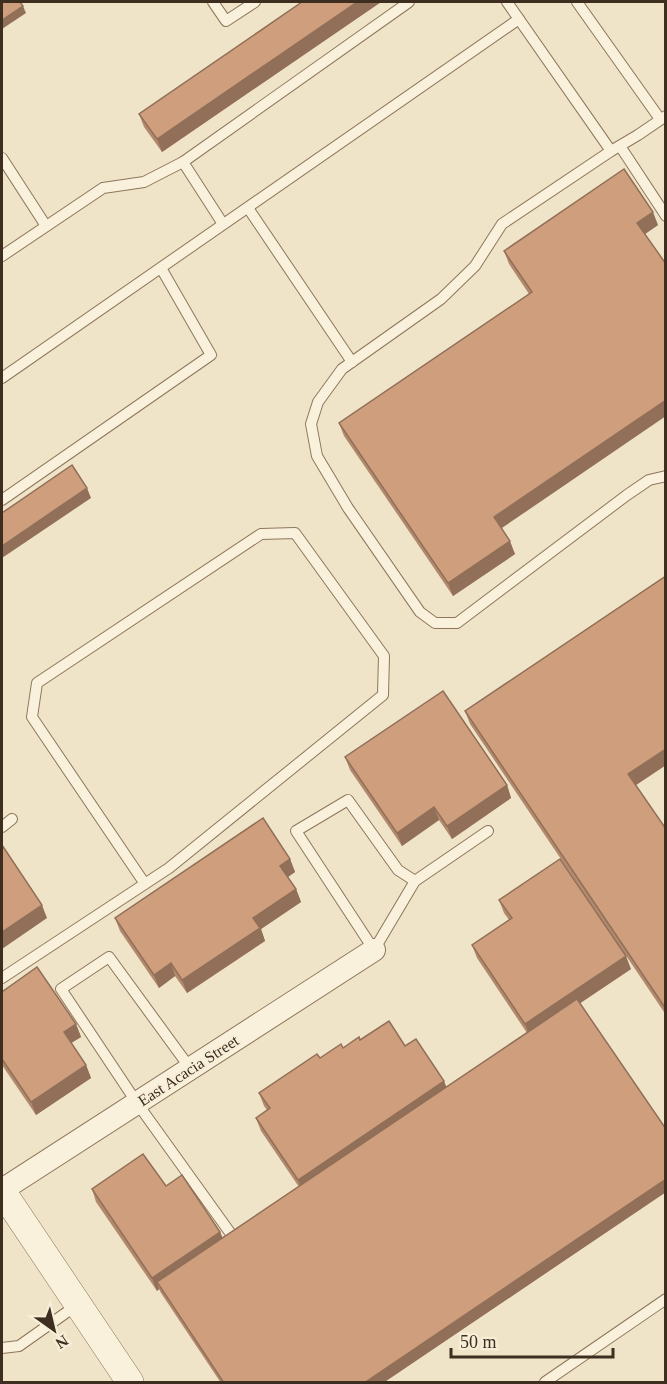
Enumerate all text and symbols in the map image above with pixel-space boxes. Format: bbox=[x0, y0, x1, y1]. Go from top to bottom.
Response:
street label: East Acacia Street bbox=[135, 1031, 242, 1109]
north arrow bbox=[24, 1300, 84, 1360]
scale bar bbox=[451, 1321, 613, 1359]
text: N bbox=[52, 1332, 72, 1353]
text: 50 m bbox=[460, 1332, 497, 1352]

